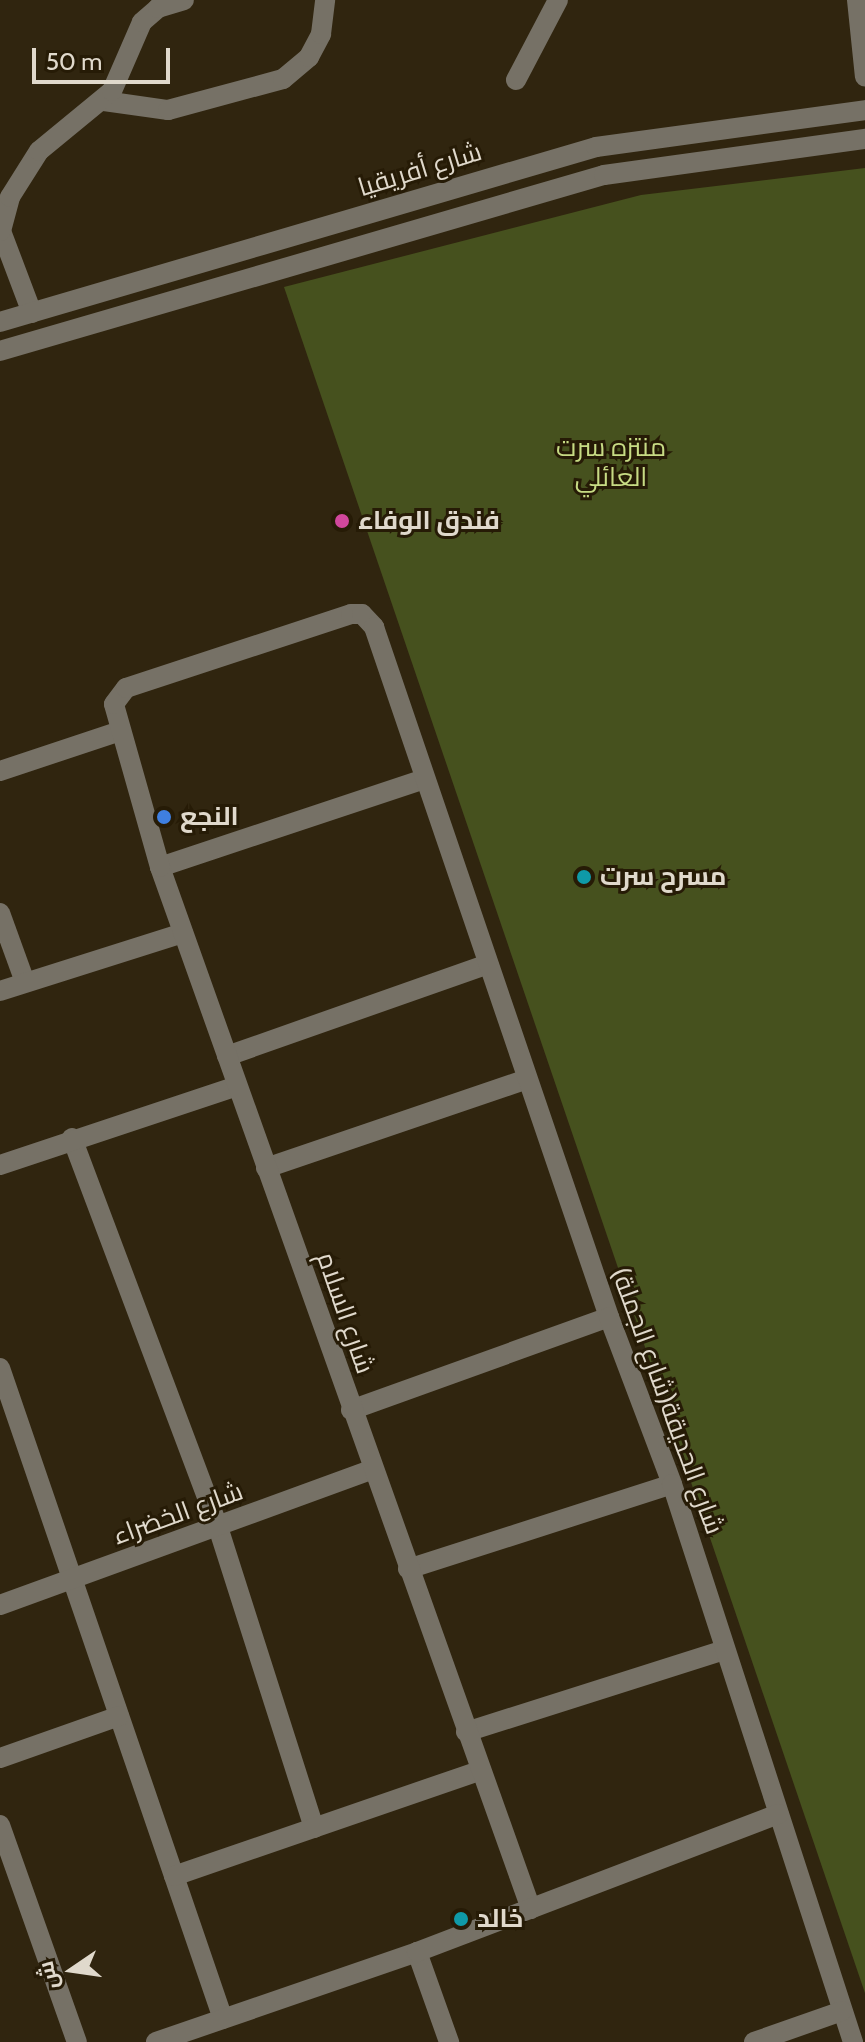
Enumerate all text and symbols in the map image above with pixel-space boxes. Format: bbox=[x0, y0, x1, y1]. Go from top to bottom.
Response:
scale bar bbox=[36, 32, 174, 82]
text: 50 m bbox=[46, 47, 102, 76]
street label: شارع أفريقيا bbox=[354, 136, 486, 204]
park label: منتزه سرت العائلي bbox=[556, 432, 666, 494]
place label: فندق الوفاء bbox=[358, 505, 500, 537]
marker: فندق الوفاء bbox=[333, 512, 351, 530]
place label: النجع bbox=[180, 801, 239, 833]
marker: النجع bbox=[155, 808, 173, 826]
place label: مسرح سرت bbox=[600, 861, 726, 893]
marker: مسرح سرت bbox=[575, 868, 593, 886]
street label: شارع السلام bbox=[310, 1248, 380, 1378]
street label: شارع الحديقة(شارع الجملة) bbox=[604, 1263, 730, 1539]
street label: شارع الخضراء bbox=[109, 1476, 247, 1552]
place label: خالد bbox=[477, 1903, 523, 1935]
marker: خالد bbox=[452, 1910, 470, 1928]
north arrow bbox=[32, 1930, 112, 2010]
text: ش bbox=[32, 1959, 64, 1992]

